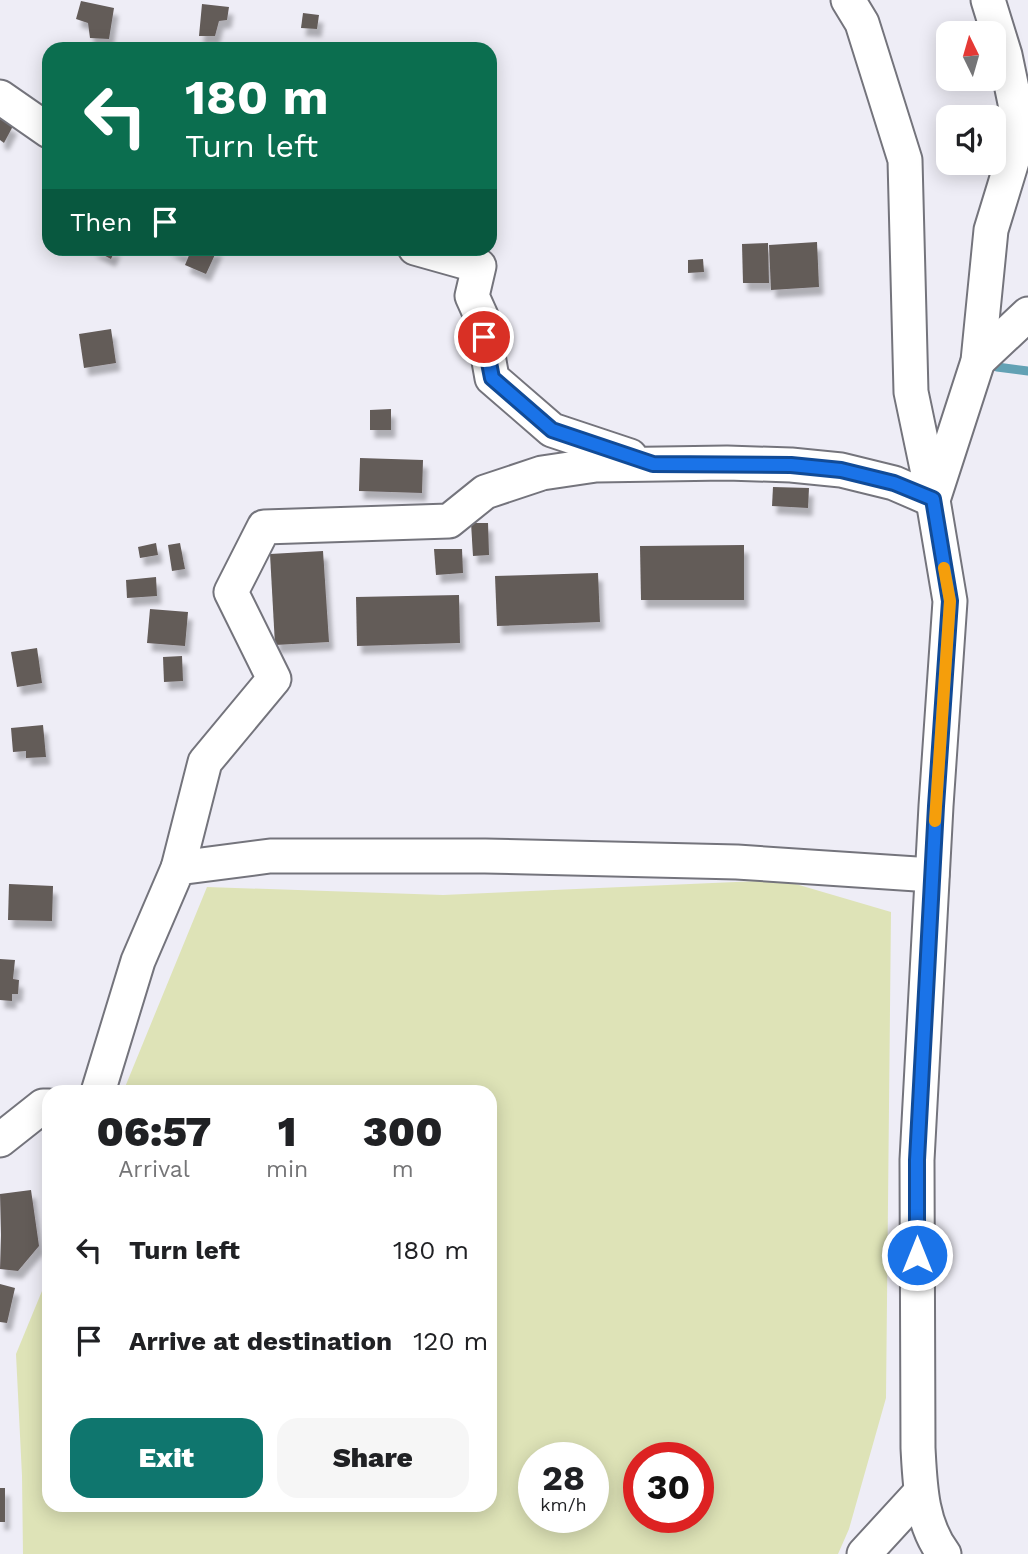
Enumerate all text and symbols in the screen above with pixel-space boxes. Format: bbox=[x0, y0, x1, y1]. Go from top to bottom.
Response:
north arrow bbox=[936, 21, 1006, 91]
map controls bbox=[936, 21, 1006, 175]
text: 180 m bbox=[185, 68, 329, 126]
icon: left bbox=[70, 70, 161, 161]
button: sound bbox=[936, 105, 1006, 175]
text: Turn left bbox=[185, 127, 318, 165]
icon: arrive bbox=[146, 203, 184, 241]
text: Then bbox=[70, 207, 132, 237]
pin bbox=[454, 307, 514, 367]
icon: arrive bbox=[465, 318, 503, 356]
text: 06:57 bbox=[96, 1107, 212, 1156]
text: 1 bbox=[278, 1107, 297, 1156]
text: 300 bbox=[363, 1107, 443, 1156]
text: Arrival bbox=[118, 1156, 190, 1183]
text: min bbox=[266, 1156, 308, 1183]
text: m bbox=[392, 1156, 414, 1183]
position arrow bbox=[880, 1218, 954, 1292]
icon: left bbox=[70, 1231, 108, 1269]
text: Turn left bbox=[129, 1235, 240, 1265]
text: 180 m bbox=[393, 1235, 469, 1265]
icon: arrive bbox=[70, 1322, 108, 1360]
text: Arrive at destination bbox=[129, 1326, 392, 1356]
text: 120 m bbox=[413, 1326, 488, 1356]
button: Exit bbox=[70, 1418, 263, 1498]
button: Share bbox=[277, 1418, 469, 1498]
speed limit sign: 30 bbox=[623, 1442, 714, 1533]
text: 28 bbox=[542, 1457, 585, 1499]
text: km/h bbox=[540, 1494, 587, 1515]

